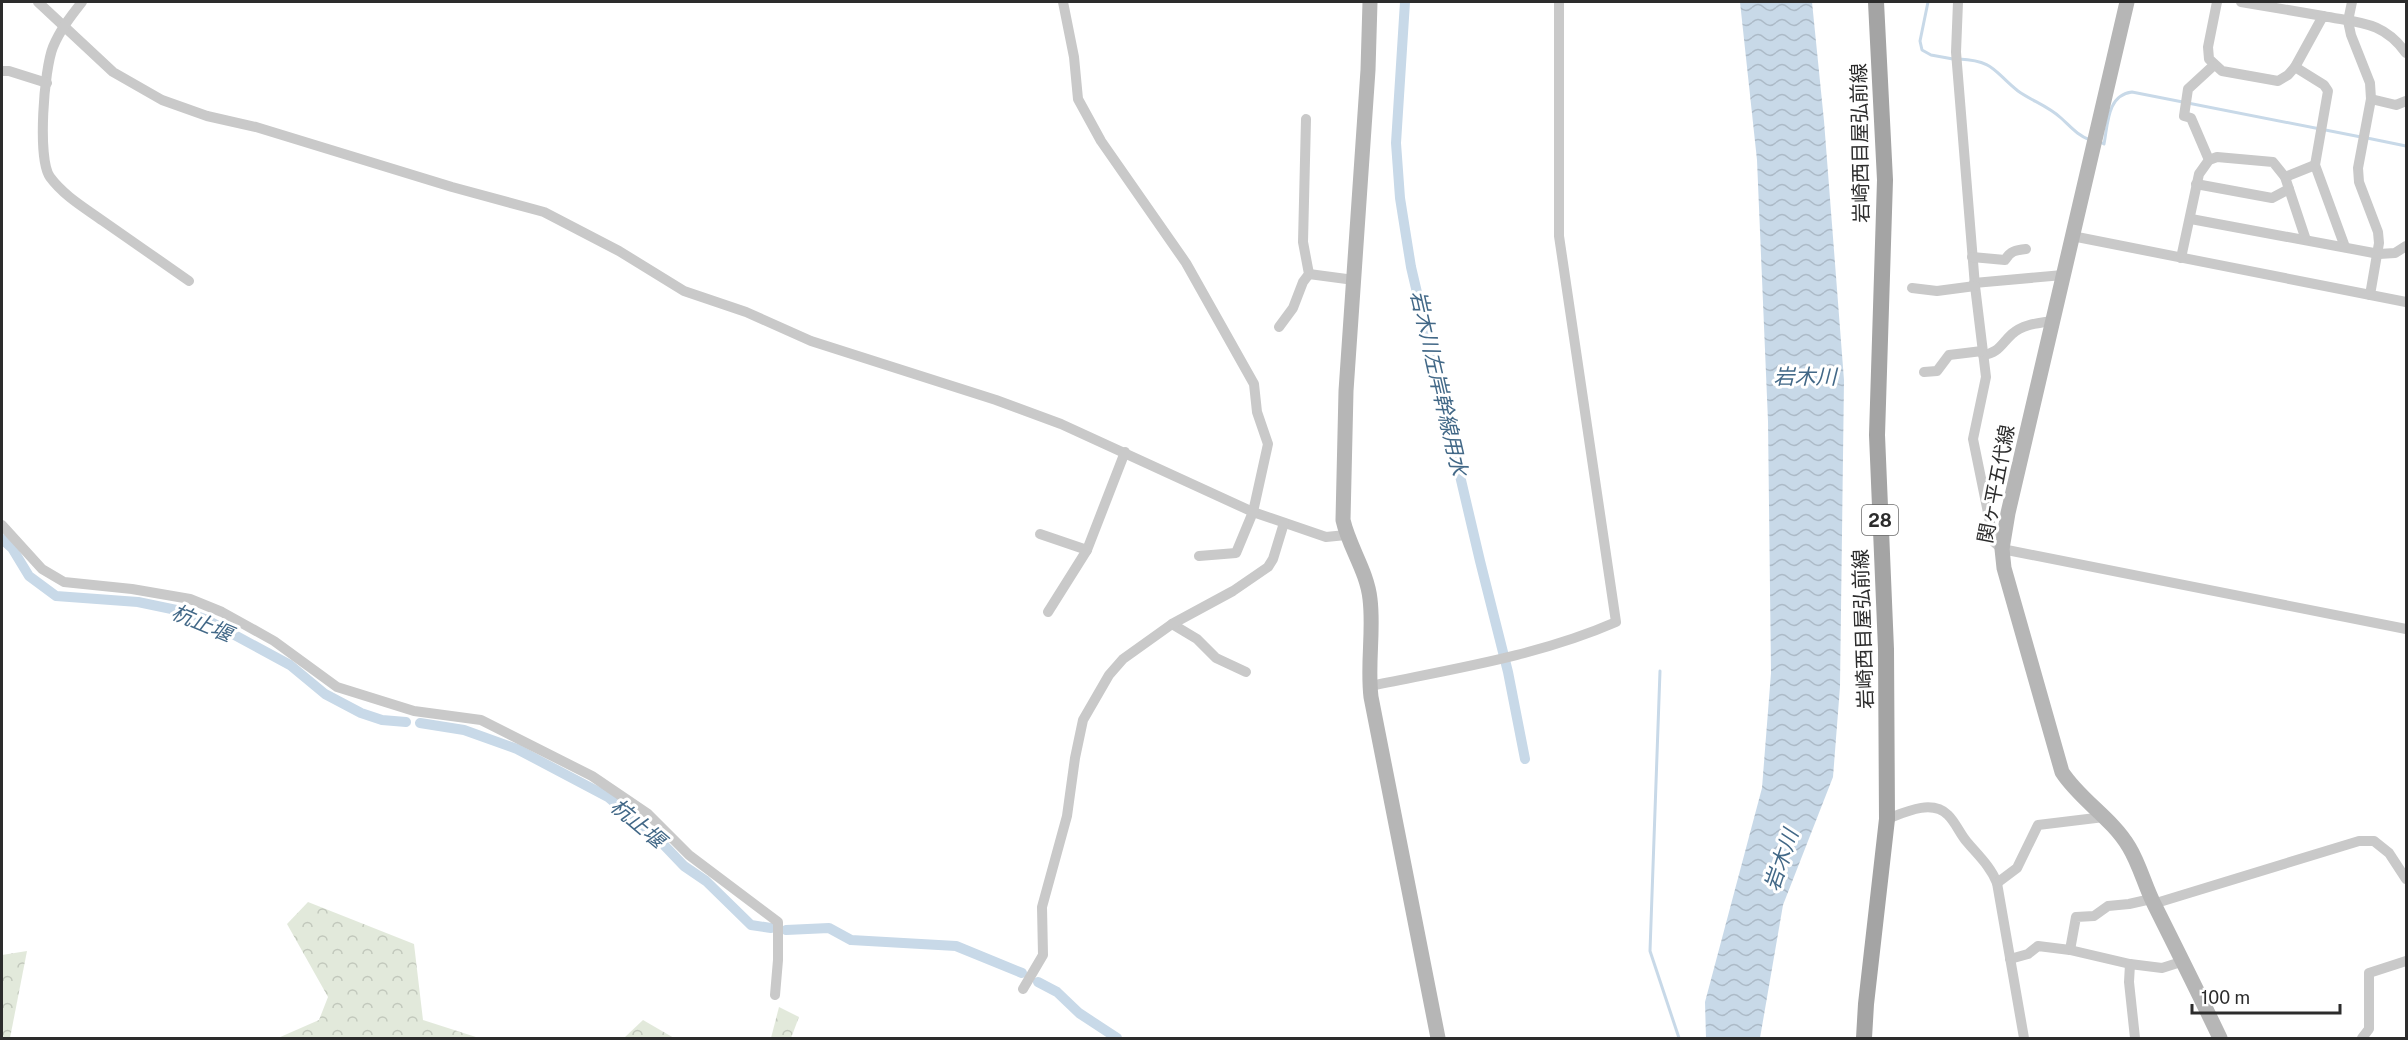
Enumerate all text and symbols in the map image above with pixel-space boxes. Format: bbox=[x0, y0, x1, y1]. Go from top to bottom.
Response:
street label: 岩崎西目屋弘前線 bbox=[1847, 63, 1873, 223]
water label: 岩木川左岸幹線用水 bbox=[1406, 288, 1473, 480]
water label: 岩木川 bbox=[1774, 364, 1838, 389]
street label: 関ヶ平五代線 bbox=[1973, 423, 2019, 545]
road number: 28 bbox=[1862, 505, 1898, 535]
street label: 岩崎西目屋弘前線 bbox=[1848, 549, 1878, 709]
water label: 杭止堰 bbox=[168, 599, 240, 648]
water label: 杭止堰 bbox=[606, 793, 673, 855]
water label: 岩木川 bbox=[1759, 824, 1804, 894]
scale bar bbox=[2192, 977, 2340, 1015]
text: 100 m bbox=[2201, 987, 2250, 1008]

